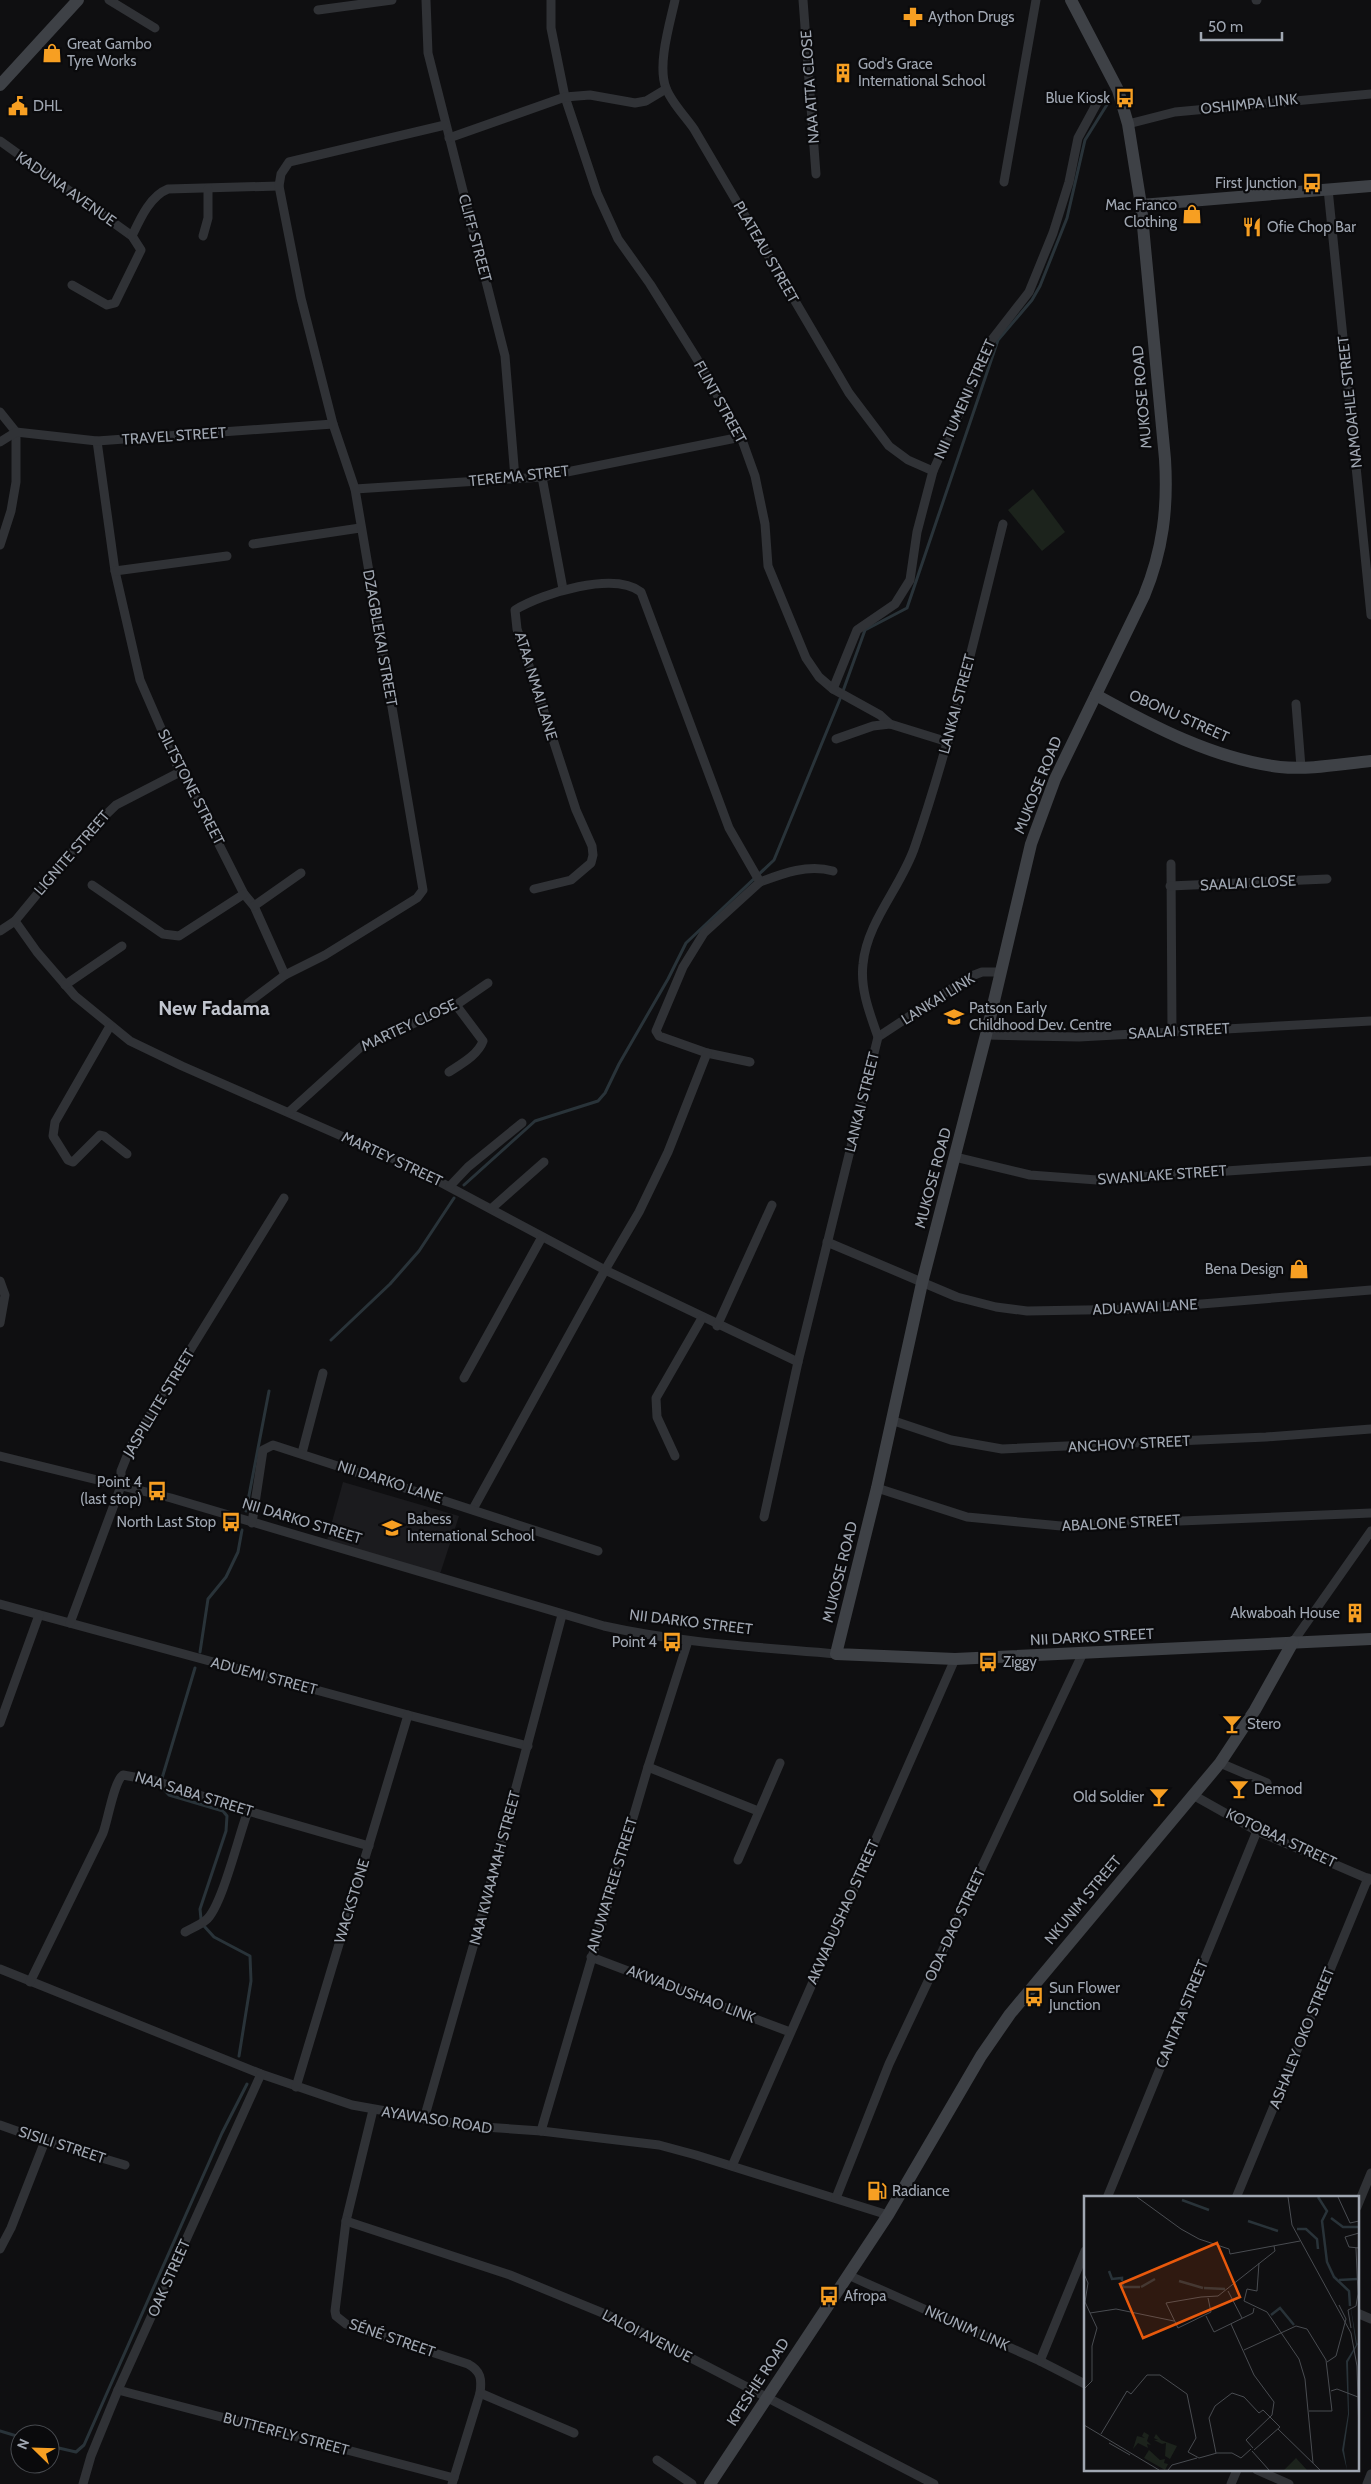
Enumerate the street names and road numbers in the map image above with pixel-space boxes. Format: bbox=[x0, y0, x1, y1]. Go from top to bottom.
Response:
street label: NAA ATTA CLOSE bbox=[797, 30, 823, 144]
street label: OSHIMPA LINK bbox=[1199, 90, 1299, 118]
street label: KADUNA AVENUE bbox=[12, 148, 120, 230]
street label: CLIFF STREET bbox=[455, 192, 495, 284]
street label: PLATEAU STREET bbox=[730, 198, 802, 306]
street label: NAMOAHLE STREET bbox=[1334, 335, 1366, 469]
street label: NII TUMENI STREET bbox=[931, 336, 999, 462]
street label: MUKOSE ROAD bbox=[1129, 345, 1155, 449]
street label: FLINT STREET bbox=[690, 358, 750, 446]
street label: TRAVEL STREET bbox=[121, 423, 227, 449]
street label: TEREMA STRET bbox=[468, 462, 570, 490]
street label: DZAGBLEKAI STREET bbox=[359, 568, 401, 708]
street label: ATAA NMAI LANE bbox=[511, 630, 561, 742]
street label: LANKAI STREET bbox=[935, 652, 979, 756]
street label: OBONU STREET bbox=[1126, 686, 1232, 746]
street label: SILTSTONE STREET bbox=[154, 726, 228, 848]
street label: MUKOSE ROAD bbox=[1010, 734, 1066, 836]
street label: LIGNITE STREET bbox=[30, 807, 114, 899]
street label: SAALAI CLOSE bbox=[1199, 871, 1297, 895]
street label: LANKAI LINK bbox=[898, 969, 978, 1029]
street label: MARTEY CLOSE bbox=[358, 995, 460, 1055]
street label: SAALAI STREET bbox=[1128, 1019, 1230, 1043]
street label: LANKAI STREET bbox=[841, 1050, 883, 1154]
street label: MUKOSE ROAD bbox=[911, 1126, 955, 1230]
street label: MARTEY STREET bbox=[339, 1128, 445, 1190]
street label: SWANLAKE STREET bbox=[1097, 1162, 1227, 1188]
street label: ADUAWAI LANE bbox=[1092, 1295, 1198, 1319]
street label: JASPILLITE STREET bbox=[119, 1346, 198, 1461]
street label: ANCHOVY STREET bbox=[1067, 1432, 1191, 1456]
street label: NII DARKO LANE bbox=[335, 1457, 445, 1507]
street label: NII DARKO STREET bbox=[240, 1494, 364, 1548]
street label: ABALONE STREET bbox=[1061, 1511, 1181, 1535]
street label: MUKOSE ROAD bbox=[819, 1519, 861, 1624]
street label: NII DARKO STREET bbox=[628, 1606, 754, 1638]
street label: NII DARKO STREET bbox=[1030, 1625, 1154, 1649]
street label: ADUEMI STREET bbox=[209, 1653, 319, 1699]
street label: NAA SABA STREET bbox=[133, 1767, 255, 1821]
street label: NAA KWAAMAH STREET bbox=[466, 1789, 524, 1947]
street label: KOTOBAA STREET bbox=[1223, 1805, 1339, 1871]
street label: ANUWATREE STREET bbox=[583, 1815, 641, 1955]
street label: AKWADUSHAO STREET bbox=[803, 1837, 883, 1987]
street label: NKUNIM STREET bbox=[1041, 1852, 1125, 1948]
street label: WACKSTONE bbox=[331, 1857, 373, 1945]
street label: ODA-DAO STREET bbox=[921, 1865, 989, 1985]
street label: CANTATA STREET bbox=[1152, 1957, 1212, 2071]
street label: AKWADUSHAO LINK bbox=[624, 1961, 758, 2027]
street label: ASHALEY OKO STREET bbox=[1265, 1965, 1339, 2111]
street label: AYAWASO ROAD bbox=[380, 2102, 494, 2138]
street label: SISILI STREET bbox=[16, 2122, 108, 2168]
street label: OAK STREET bbox=[144, 2236, 194, 2320]
street label: NKUNIM LINK bbox=[922, 2301, 1012, 2355]
street label: LALOI AVENUE bbox=[599, 2306, 695, 2366]
street label: SÉNÉ STREET bbox=[347, 2314, 438, 2361]
street label: KPESHIE ROAD bbox=[723, 2335, 793, 2429]
street label: BUTTERFLY STREET bbox=[221, 2409, 351, 2459]

